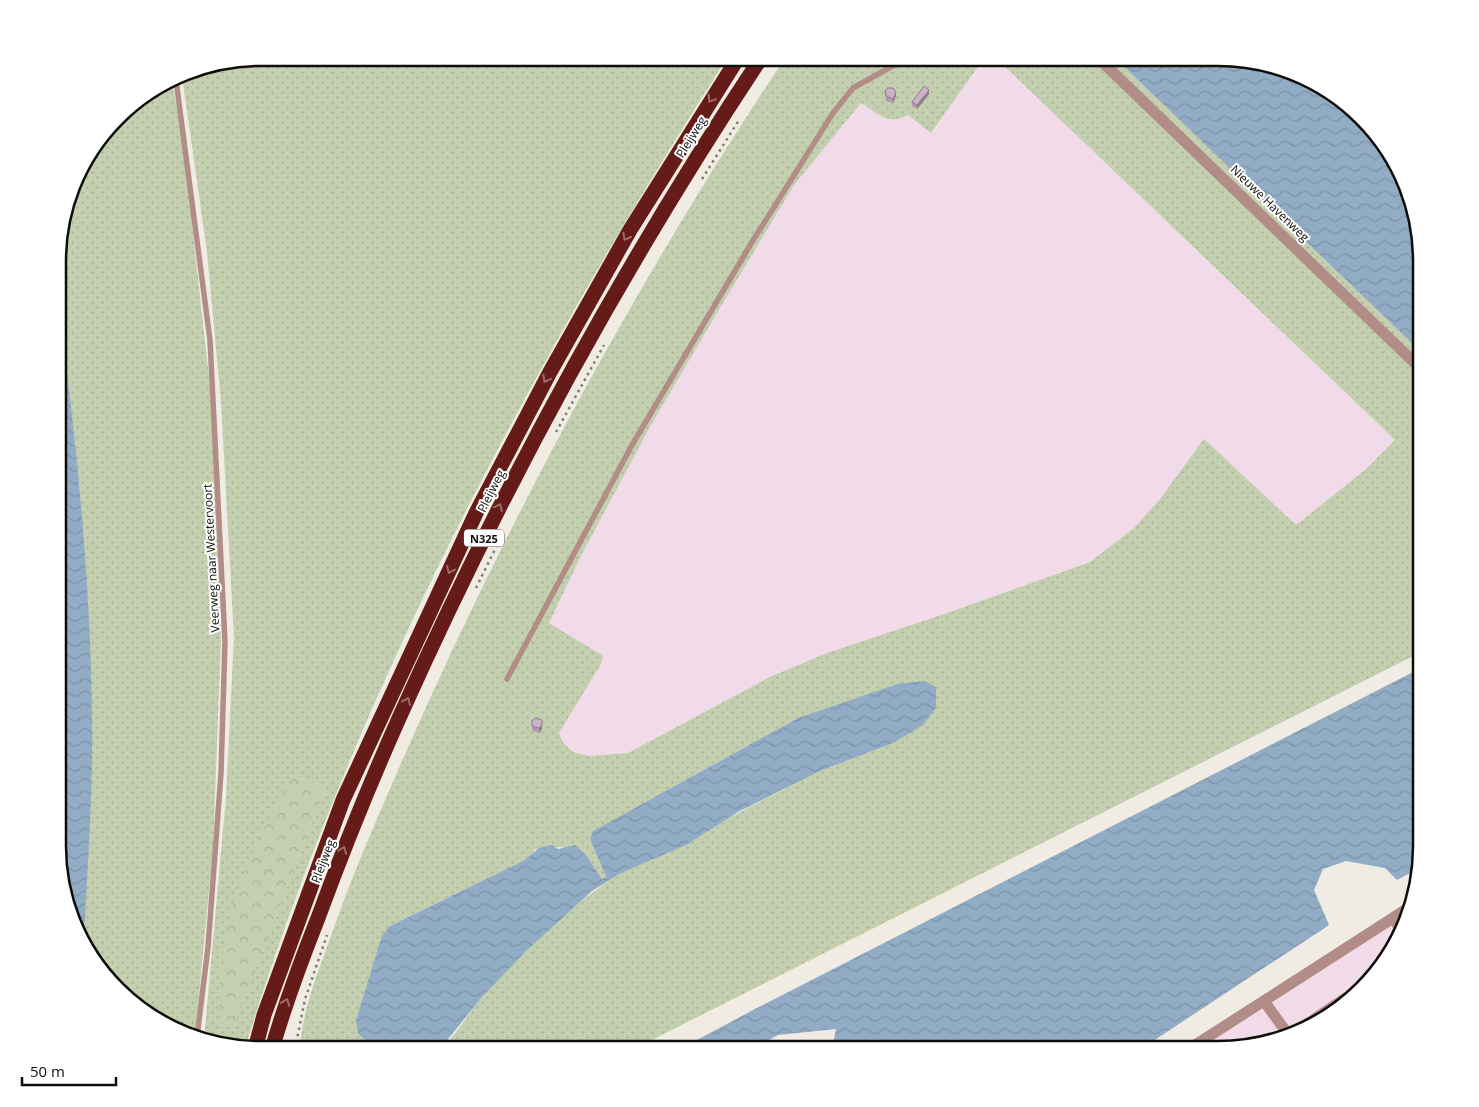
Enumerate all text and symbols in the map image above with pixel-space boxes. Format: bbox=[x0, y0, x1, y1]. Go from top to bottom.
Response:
one-way arrow bbox=[708, 93, 718, 102]
street label: Pleijweg bbox=[672, 113, 711, 161]
street label: Nieuwe Havenweg bbox=[1227, 161, 1313, 245]
one-way arrow bbox=[623, 232, 633, 241]
one-way arrow bbox=[543, 373, 553, 382]
street label: Pleijweg bbox=[473, 466, 509, 515]
street label: Veerweg naar Westervoort bbox=[199, 483, 223, 633]
one-way arrow bbox=[493, 503, 503, 512]
road number: N325 bbox=[464, 530, 504, 546]
one-way arrow bbox=[446, 565, 456, 574]
one-way arrow bbox=[400, 697, 411, 706]
street label: Pleijweg bbox=[307, 836, 339, 885]
one-way arrow bbox=[337, 846, 347, 855]
one-way arrow bbox=[280, 998, 290, 1007]
scale bar bbox=[22, 1054, 116, 1086]
text: 50 m bbox=[30, 1061, 65, 1081]

